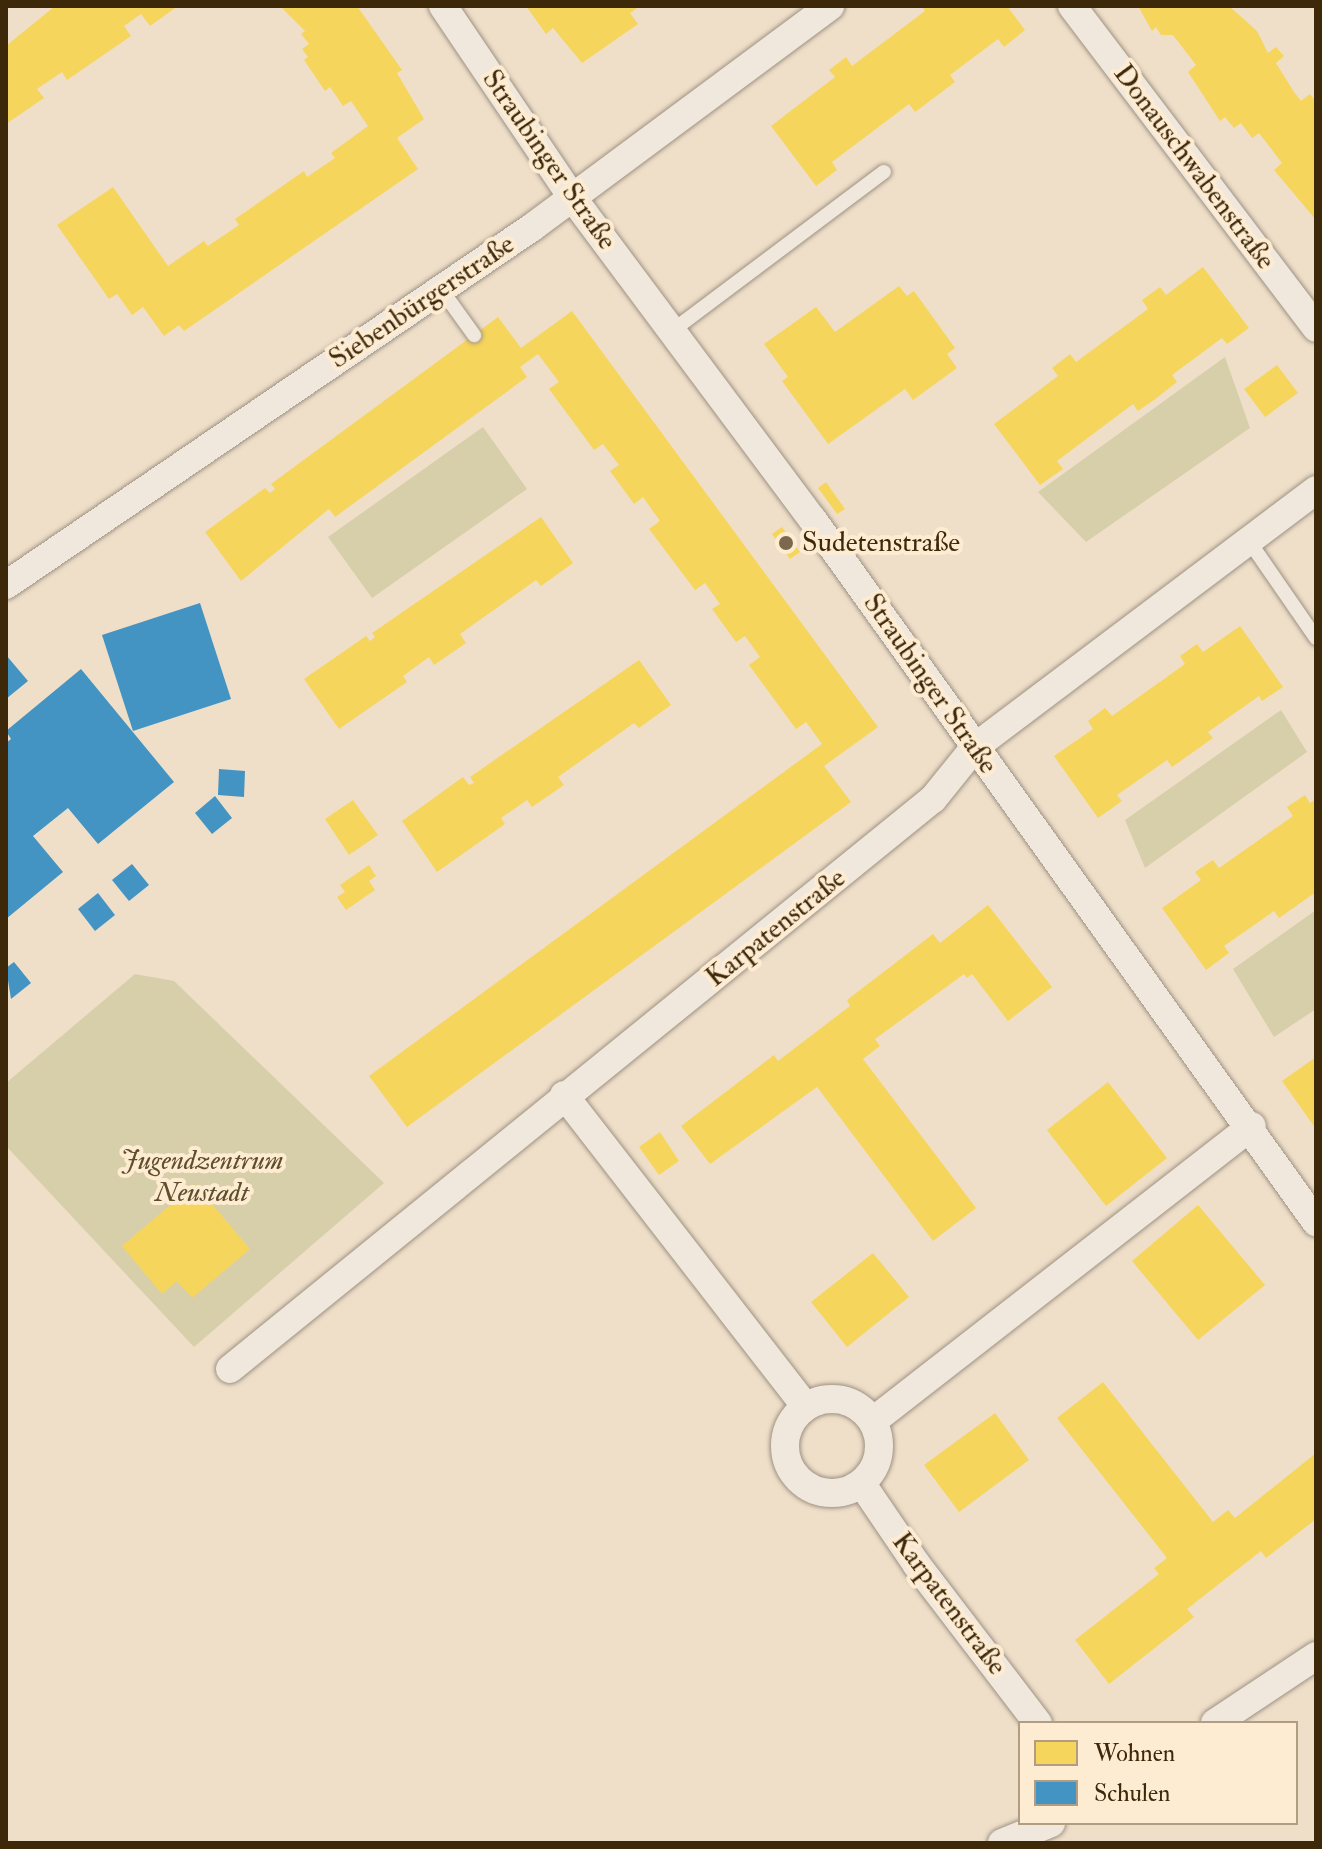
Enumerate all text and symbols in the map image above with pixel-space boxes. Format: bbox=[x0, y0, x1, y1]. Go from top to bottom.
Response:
street label: Donauschwabenstraße bbox=[1106, 58, 1282, 276]
street label: Straubinger Straße bbox=[475, 64, 623, 256]
street label: Siebenbürgerstraße bbox=[323, 228, 521, 376]
place label: Sudetenstraße bbox=[802, 526, 960, 560]
marker: Sudetenstraße bbox=[777, 534, 795, 552]
street label: Straubinger Straße bbox=[856, 588, 1004, 780]
street label: Karpatenstraße bbox=[699, 862, 853, 994]
park label: Jugendzentrum Neustadt bbox=[121, 1144, 283, 1210]
street label: Karpatenstraße bbox=[884, 1526, 1014, 1682]
legend bbox=[1018, 1721, 1298, 1825]
text: Wohnen bbox=[1094, 1738, 1175, 1769]
text: Schulen bbox=[1094, 1778, 1170, 1809]

